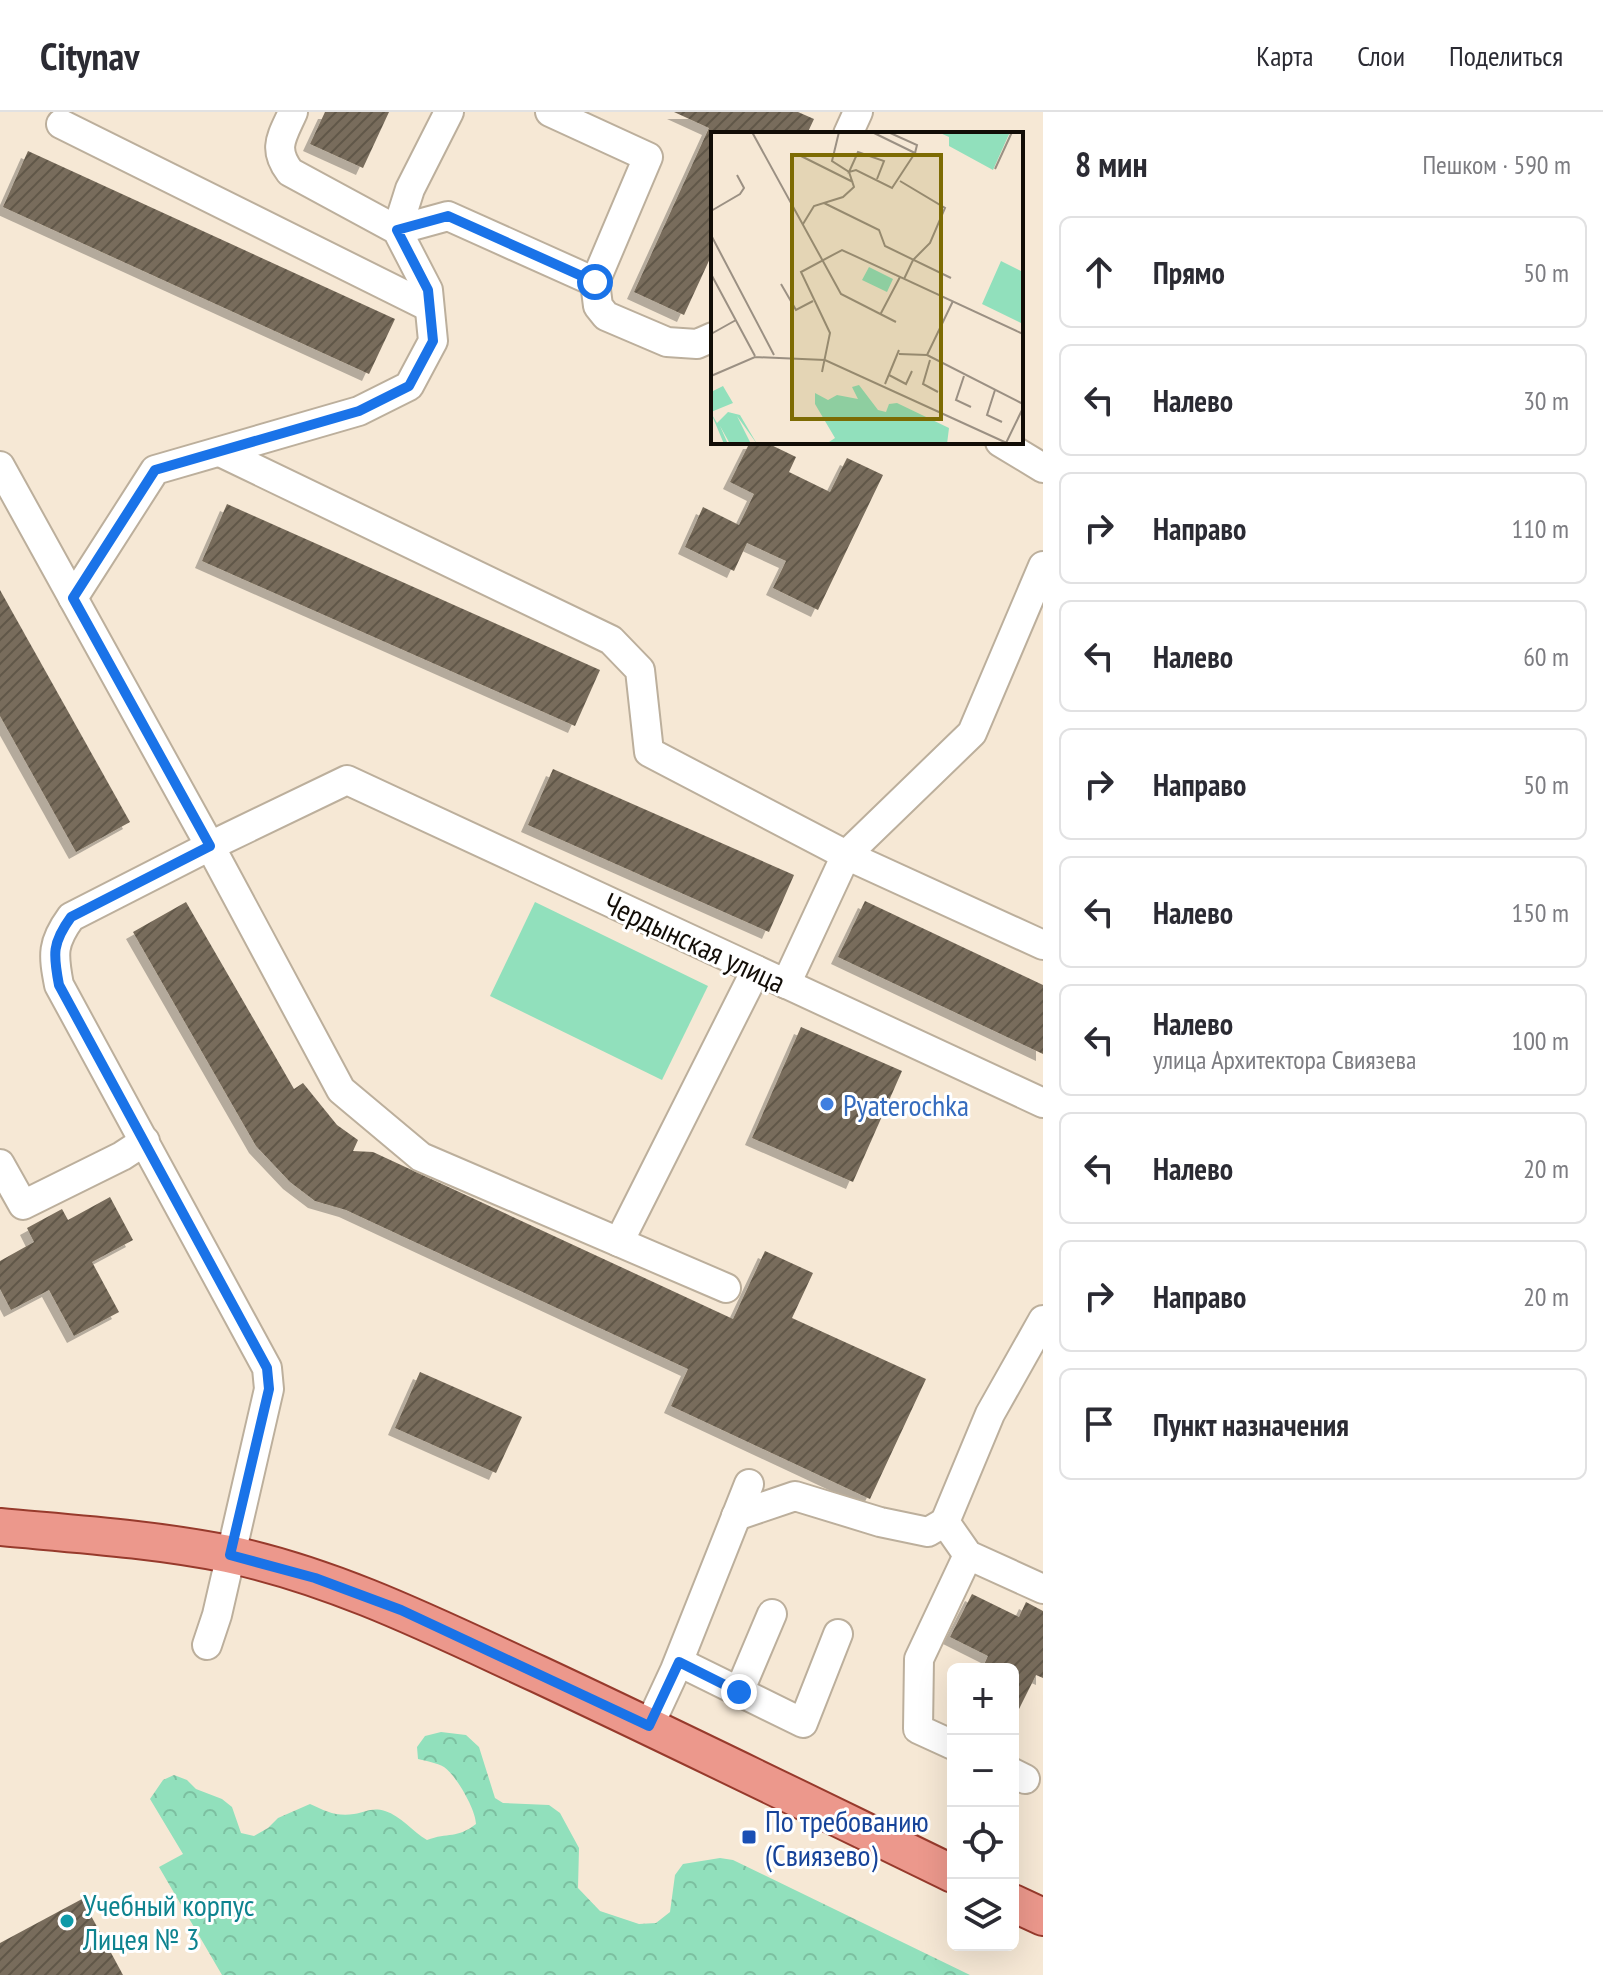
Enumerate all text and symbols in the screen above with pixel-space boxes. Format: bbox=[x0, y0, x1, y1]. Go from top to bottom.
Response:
text: Citynav bbox=[40, 31, 139, 80]
text: Карта bbox=[1256, 37, 1313, 74]
text: Слои bbox=[1357, 37, 1405, 74]
text: Поделиться bbox=[1449, 37, 1563, 74]
inset map bbox=[711, 132, 1023, 444]
text: 8 мин bbox=[1075, 142, 1148, 186]
text: Пешком · 590 m bbox=[1422, 148, 1571, 181]
icon: ahead bbox=[1077, 250, 1121, 294]
text: Прямо bbox=[1153, 253, 1225, 292]
text: 50 m bbox=[1523, 256, 1569, 289]
route start bbox=[577, 264, 613, 300]
icon: left bbox=[1077, 378, 1121, 422]
text: Налево bbox=[1153, 381, 1233, 420]
text: 30 m bbox=[1523, 384, 1569, 417]
icon: right bbox=[1077, 506, 1121, 550]
text: Направо bbox=[1153, 509, 1246, 548]
text: 110 m bbox=[1511, 512, 1569, 545]
icon: left bbox=[1077, 634, 1121, 678]
text: Налево bbox=[1153, 637, 1233, 676]
text: 60 m bbox=[1523, 640, 1569, 673]
icon: right bbox=[1077, 762, 1121, 806]
text: Направо bbox=[1153, 765, 1246, 804]
text: 50 m bbox=[1523, 768, 1569, 801]
street label: Чердынская улица bbox=[598, 883, 792, 1001]
icon: left bbox=[1077, 890, 1121, 934]
text: Налево bbox=[1153, 893, 1233, 932]
text: 150 m bbox=[1511, 896, 1569, 929]
text: Налево bbox=[1153, 1004, 1233, 1043]
icon: left bbox=[1077, 1018, 1121, 1062]
text: 100 m bbox=[1511, 1024, 1569, 1057]
text: улица Архитектора Свиязева bbox=[1153, 1043, 1416, 1076]
place label: Pyaterochka bbox=[843, 1085, 969, 1124]
marker: Pyaterochka bbox=[818, 1095, 836, 1113]
icon: left bbox=[1077, 1146, 1121, 1190]
text: Налево bbox=[1153, 1149, 1233, 1188]
text: 20 m bbox=[1523, 1152, 1569, 1185]
icon: right bbox=[1077, 1274, 1121, 1318]
text: Направо bbox=[1153, 1277, 1246, 1316]
text: 20 m bbox=[1523, 1280, 1569, 1313]
icon: arrive bbox=[1077, 1402, 1121, 1446]
text: Пункт назначения bbox=[1153, 1405, 1349, 1444]
map controls bbox=[947, 1663, 1019, 1951]
button: + bbox=[947, 1663, 1019, 1735]
route end bbox=[721, 1674, 757, 1710]
button: − bbox=[947, 1735, 1019, 1807]
place label: По требованию (Свиязево) bbox=[765, 1801, 929, 1874]
button: locate bbox=[947, 1807, 1019, 1879]
marker: По требованию (Свиязево) bbox=[740, 1828, 758, 1846]
button: layers bbox=[947, 1879, 1019, 1951]
place label: Учебный корпус Лицея № 3 bbox=[82, 1885, 255, 1958]
marker: Учебный корпус Лицея № 3 bbox=[58, 1912, 76, 1930]

